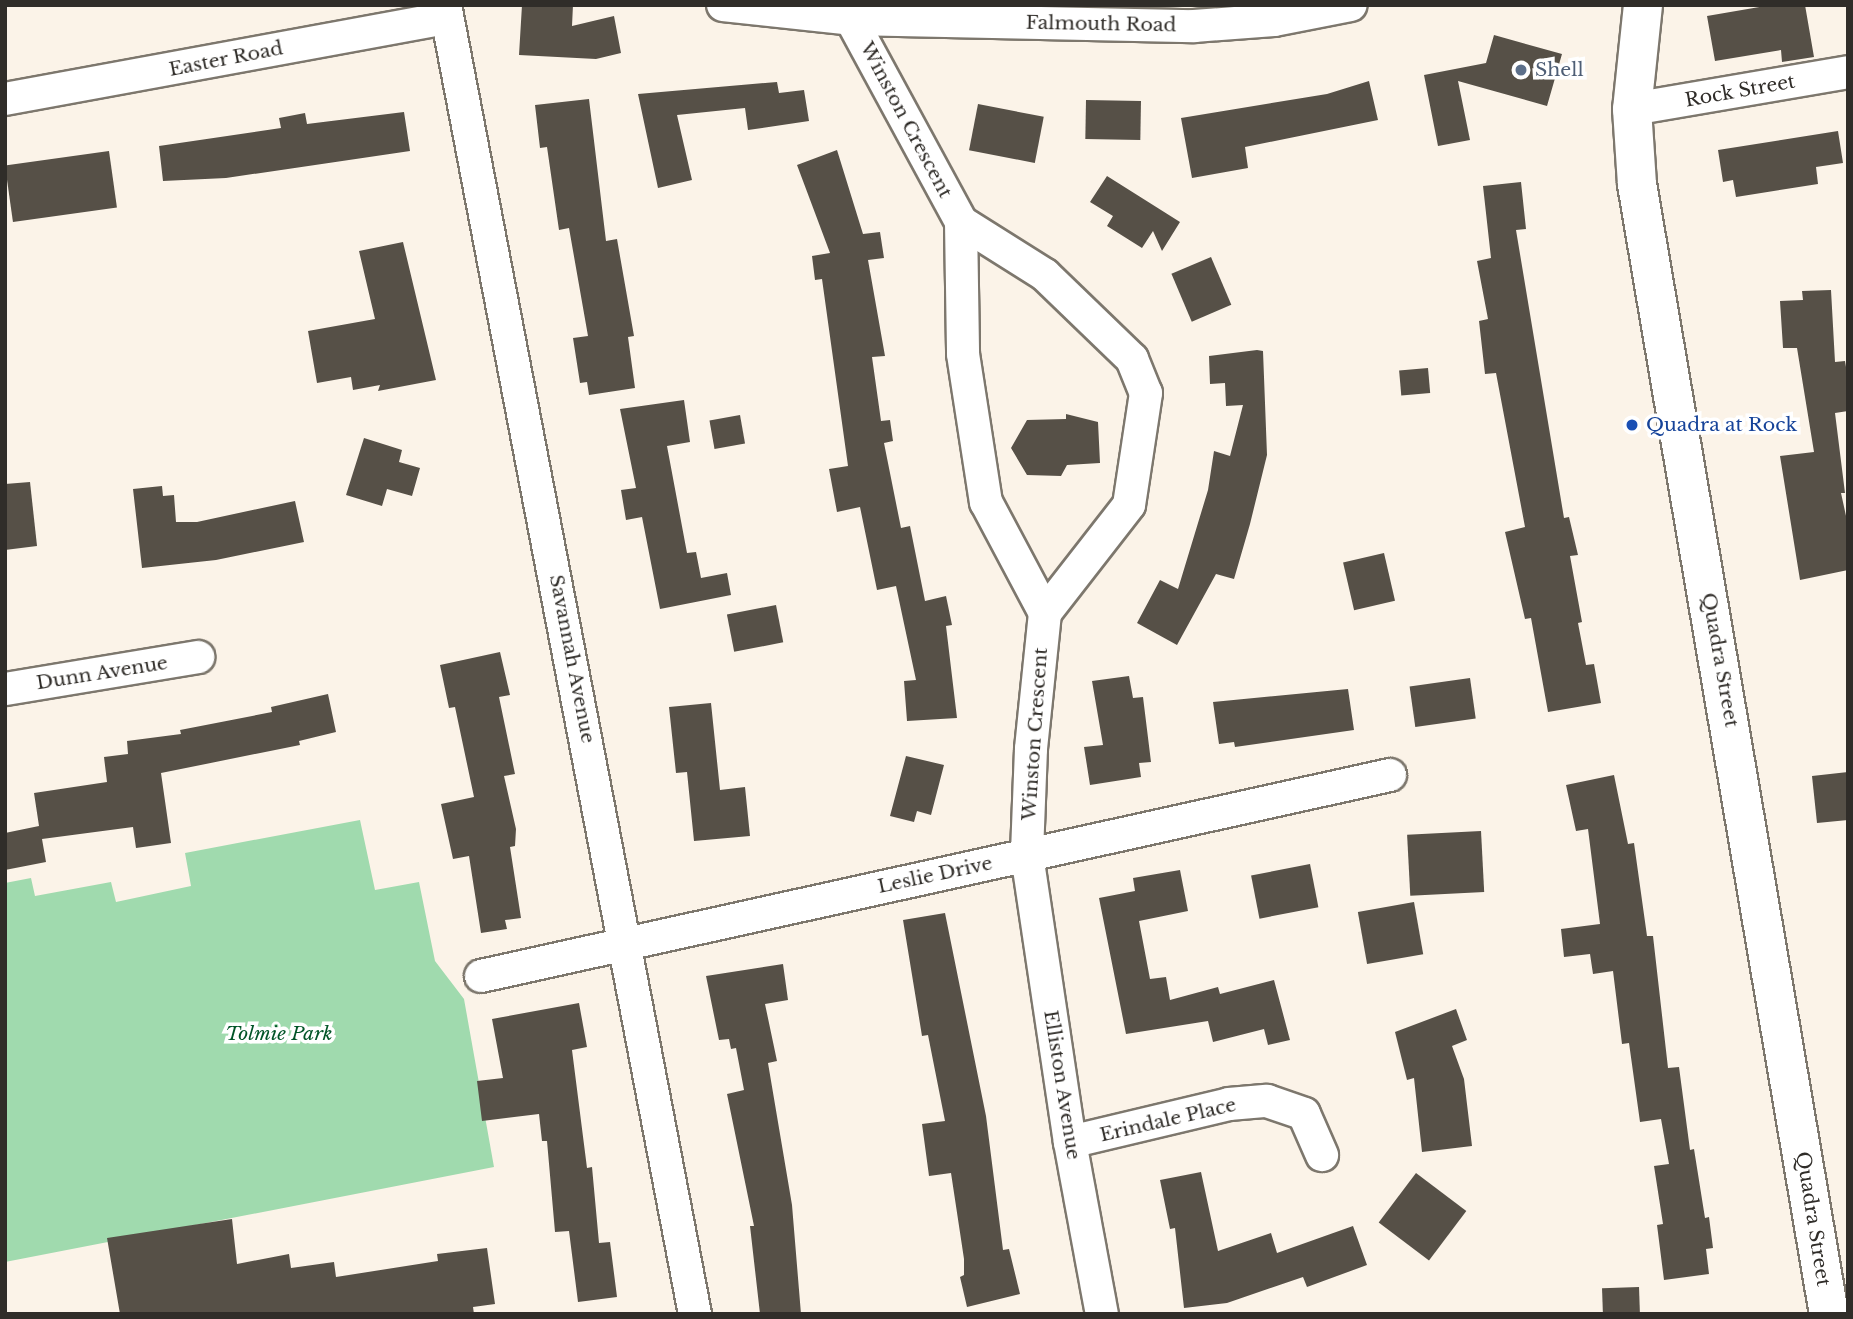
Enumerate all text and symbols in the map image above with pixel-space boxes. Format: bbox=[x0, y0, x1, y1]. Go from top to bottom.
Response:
street label: Falmouth Road bbox=[1026, 11, 1176, 37]
street label: Easter Road bbox=[167, 37, 285, 81]
street label: Winston Crescent bbox=[855, 38, 957, 202]
place label: Shell bbox=[1535, 59, 1584, 81]
marker: Shell bbox=[1513, 62, 1529, 78]
street label: Rock Street bbox=[1683, 70, 1797, 112]
place label: Quadra at Rock bbox=[1646, 414, 1797, 436]
marker: Quadra at Rock bbox=[1624, 417, 1640, 433]
street label: Savannah Avenue bbox=[544, 572, 600, 746]
street label: Quadra Street bbox=[1697, 591, 1743, 729]
street label: Winston Crescent bbox=[1018, 647, 1052, 821]
street label: Dunn Avenue bbox=[34, 651, 170, 695]
street label: Leslie Drive bbox=[876, 852, 994, 898]
street label: Elliston Avenue bbox=[1039, 1008, 1085, 1162]
park label: Tolmie Park bbox=[225, 1023, 333, 1045]
street label: Erindale Place bbox=[1098, 1093, 1238, 1147]
street label: Quadra Street bbox=[1791, 1150, 1835, 1288]

